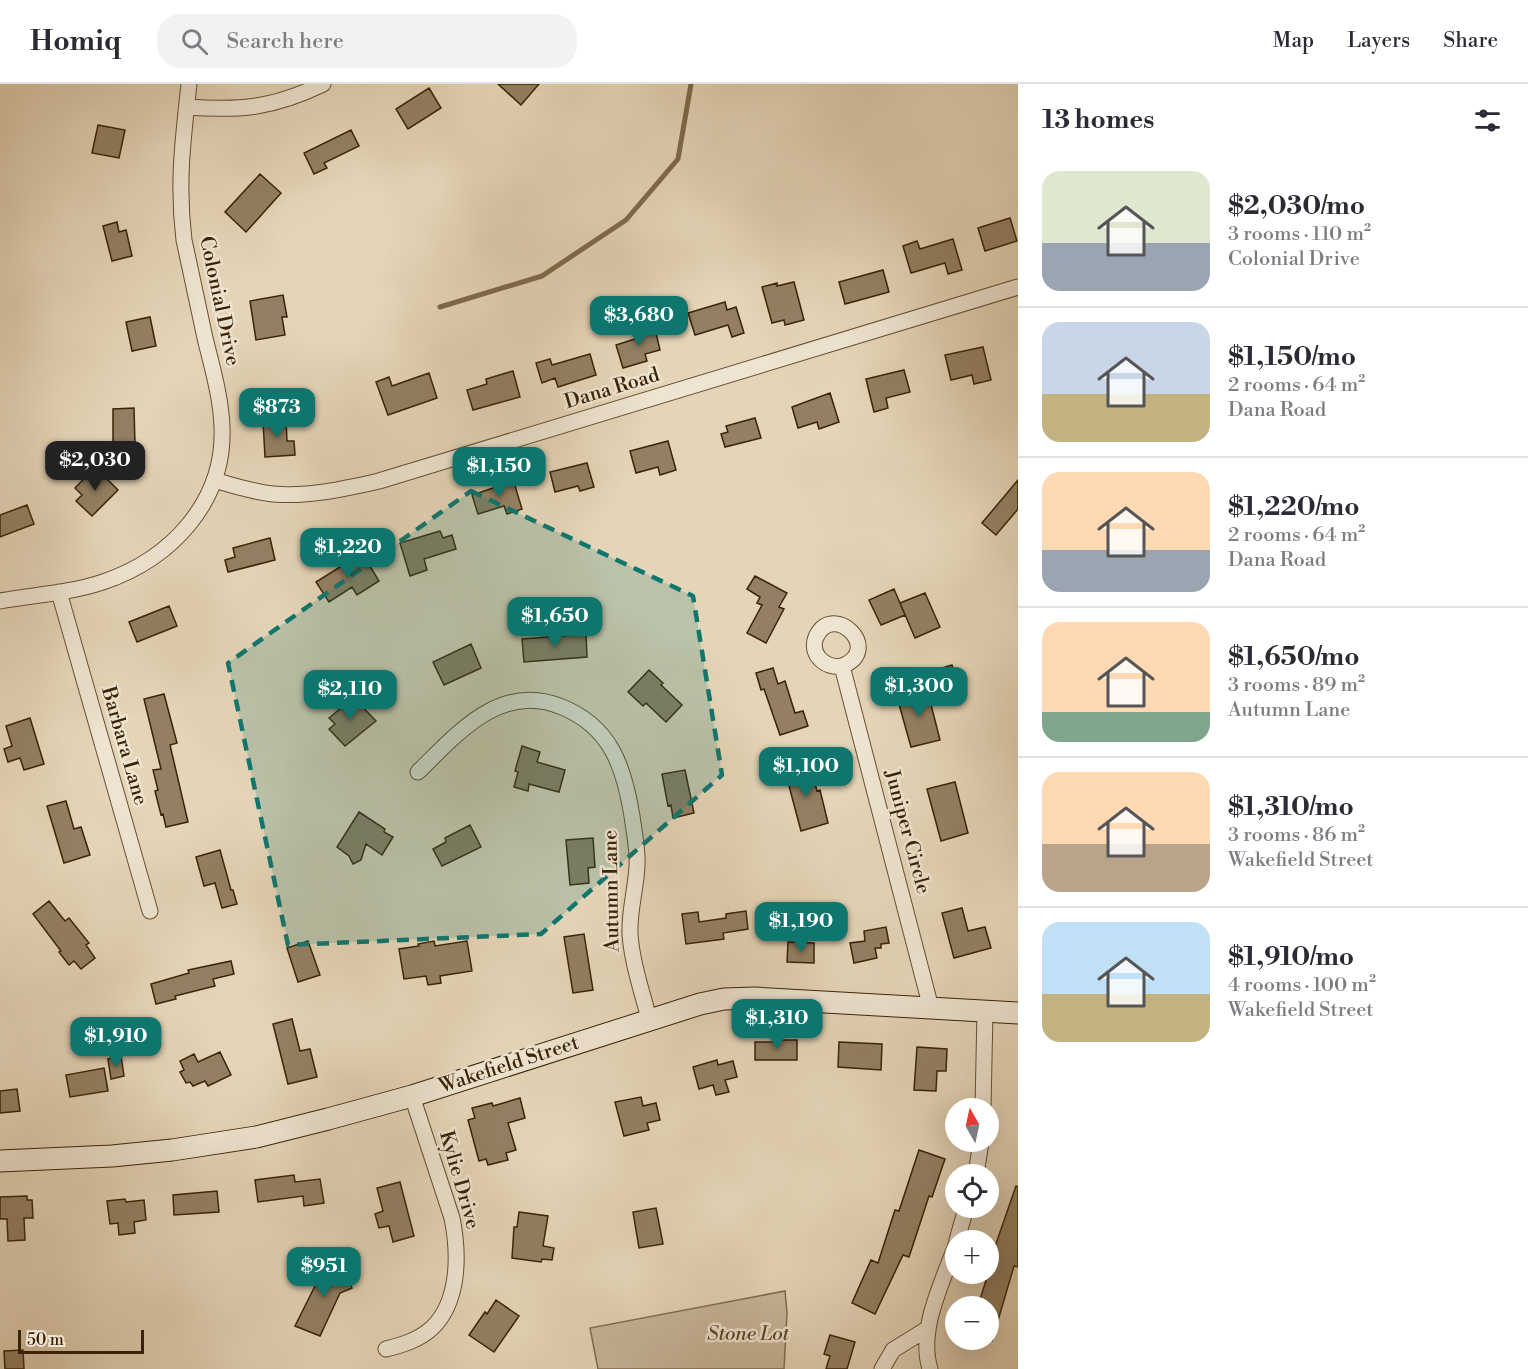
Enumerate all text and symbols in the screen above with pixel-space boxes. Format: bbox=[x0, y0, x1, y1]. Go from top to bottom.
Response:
search box bbox=[157, 14, 577, 68]
text: Homiq bbox=[30, 24, 121, 59]
icon: search bbox=[178, 25, 211, 58]
text: Search here bbox=[226, 28, 344, 55]
text: Map bbox=[1273, 28, 1314, 54]
text: Layers bbox=[1347, 28, 1410, 54]
text: Share bbox=[1443, 28, 1498, 54]
text: 13 homes bbox=[1042, 104, 1154, 136]
icon: filters bbox=[1471, 104, 1504, 137]
text: $2,030/mo bbox=[1228, 190, 1365, 222]
icon: home bbox=[1090, 195, 1162, 267]
text: 3 rooms · 110 m² bbox=[1228, 222, 1371, 247]
street label: Colonial Drive bbox=[193, 234, 245, 368]
text: Colonial Drive bbox=[1228, 247, 1360, 272]
pin: $3,680 bbox=[590, 296, 688, 347]
text: $3,680 bbox=[604, 303, 674, 328]
text: $1,150/mo bbox=[1228, 341, 1356, 373]
icon: home bbox=[1090, 346, 1162, 418]
street label: Dana Road bbox=[561, 363, 663, 415]
text: 2 rooms · 64 m² bbox=[1228, 373, 1365, 398]
pin: $873 bbox=[241, 388, 313, 439]
text: $873 bbox=[253, 395, 301, 420]
text: Dana Road bbox=[1228, 398, 1326, 423]
pin: $2,030 bbox=[46, 441, 144, 492]
pin: $1,150 bbox=[450, 447, 548, 498]
text: $2,030 bbox=[59, 448, 131, 473]
text: $1,150 bbox=[467, 454, 531, 479]
text: $1,220/mo bbox=[1228, 491, 1360, 523]
icon: home bbox=[1090, 496, 1162, 568]
text: 2 rooms · 64 m² bbox=[1228, 523, 1365, 548]
pin: $1,220 bbox=[299, 528, 397, 579]
text: $1,220 bbox=[314, 535, 382, 560]
text: Dana Road bbox=[1228, 548, 1326, 573]
pin: $1,650 bbox=[506, 597, 604, 648]
text: $1,650 bbox=[521, 604, 589, 629]
text: $1,650/mo bbox=[1228, 641, 1360, 673]
icon: home bbox=[1090, 646, 1162, 718]
pin: $1,300 bbox=[870, 667, 968, 718]
pin: $2,110 bbox=[301, 670, 399, 721]
text: 3 rooms · 89 m² bbox=[1228, 673, 1365, 698]
text: $1,300 bbox=[885, 674, 954, 699]
text: $2,110 bbox=[318, 677, 382, 702]
street label: Barbara Lane bbox=[95, 683, 153, 808]
text: Autumn Lane bbox=[1228, 698, 1350, 723]
pin: $1,100 bbox=[757, 747, 855, 798]
text: $1,100 bbox=[773, 754, 839, 779]
street label: Juniper Circle bbox=[878, 766, 936, 897]
text: $1,310/mo bbox=[1228, 791, 1354, 823]
icon: home bbox=[1090, 796, 1162, 868]
text: 3 rooms · 86 m² bbox=[1228, 823, 1365, 848]
street label: Autumn Lane bbox=[598, 830, 626, 953]
text: Wakefield Street bbox=[1228, 848, 1373, 873]
pin: $1,190 bbox=[752, 902, 850, 953]
text: $1,190 bbox=[769, 909, 833, 934]
text: $1,910/mo bbox=[1228, 941, 1354, 973]
icon: home bbox=[1090, 946, 1162, 1018]
text: 4 rooms · 100 m² bbox=[1228, 973, 1376, 998]
text: Wakefield Street bbox=[1228, 998, 1373, 1023]
pin: $1,310 bbox=[728, 999, 826, 1050]
text: $1,310 bbox=[746, 1006, 808, 1031]
pin: $1,910 bbox=[67, 1017, 165, 1068]
text: $1,910 bbox=[84, 1024, 148, 1049]
street label: Wakefield Street bbox=[435, 1031, 582, 1100]
north arrow bbox=[945, 1098, 999, 1152]
map controls bbox=[945, 1098, 999, 1350]
street label: Kylie Drive bbox=[433, 1128, 485, 1232]
button: locate bbox=[945, 1164, 999, 1218]
button: + bbox=[945, 1230, 999, 1284]
pin: $951 bbox=[288, 1247, 360, 1298]
text: $951 bbox=[301, 1254, 347, 1279]
button: − bbox=[945, 1296, 999, 1350]
park label: Stone Lot bbox=[707, 1322, 789, 1347]
scale bar bbox=[18, 1327, 144, 1354]
text: 50 m bbox=[27, 1330, 64, 1350]

